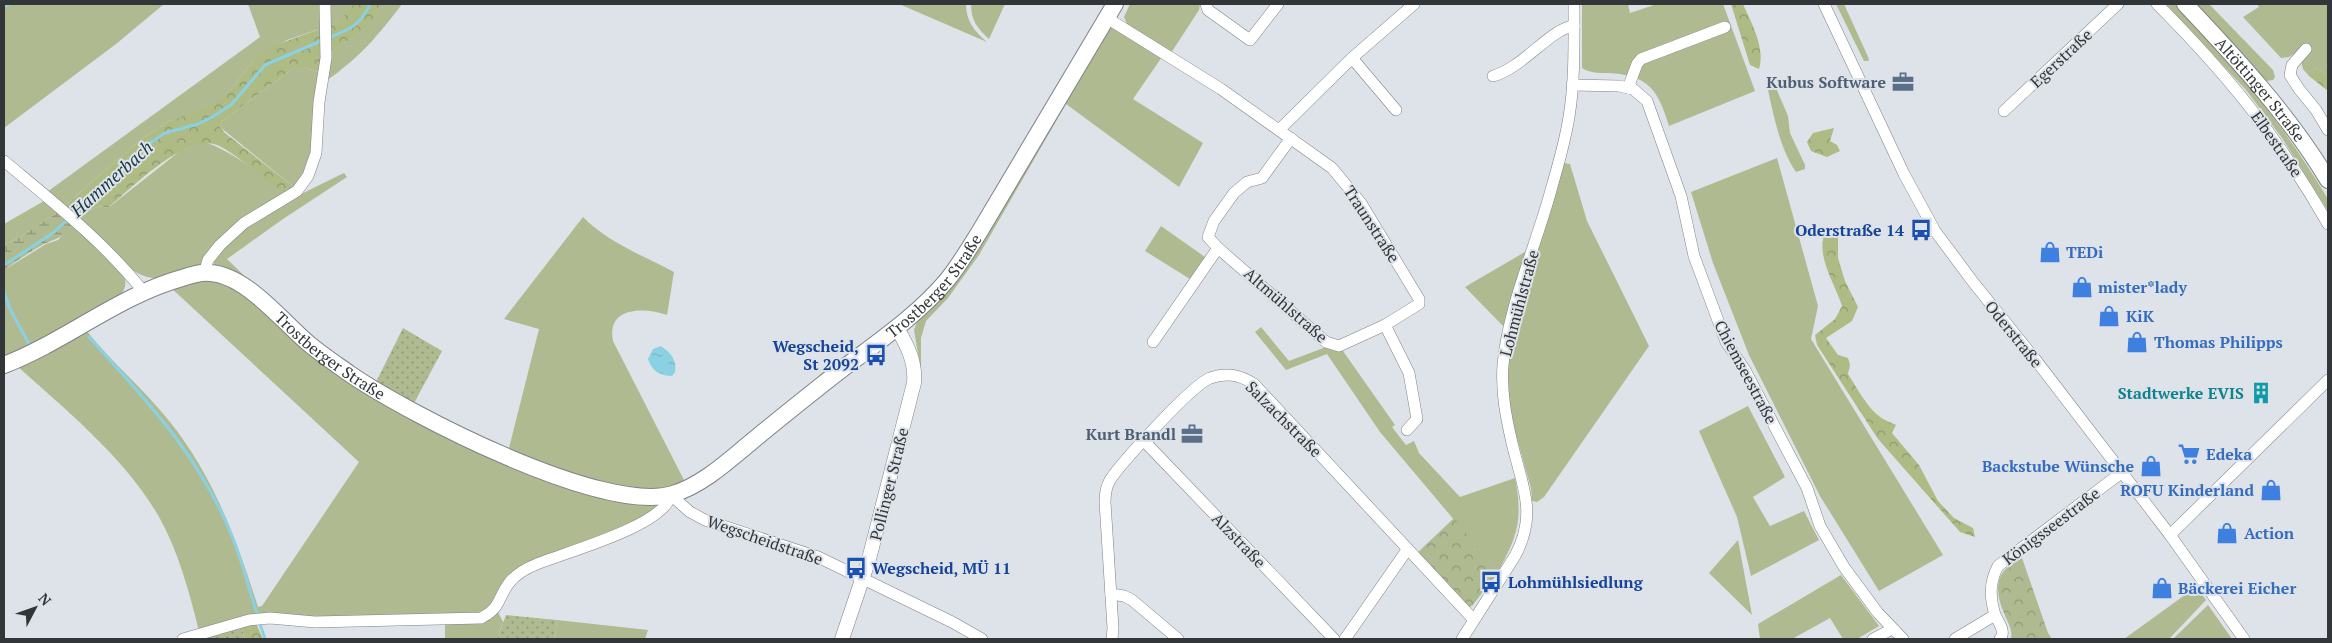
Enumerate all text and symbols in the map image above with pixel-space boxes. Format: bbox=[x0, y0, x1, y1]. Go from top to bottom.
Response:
street label: Egerstraße bbox=[2025, 24, 2097, 92]
street label: Altöttinger Straße bbox=[2210, 32, 2310, 146]
office icon: Kubus Software bbox=[1890, 69, 1916, 95]
place label: Kubus Software bbox=[1766, 71, 1886, 93]
street label: Elbestraße bbox=[2246, 106, 2308, 182]
water label: Hammerbach bbox=[64, 135, 158, 222]
street label: Traunstraße bbox=[1339, 181, 1405, 267]
bus stop icon: Oderstraße 14 bbox=[1908, 217, 1934, 243]
place label: Oderstraße 14 bbox=[1795, 219, 1904, 241]
street label: Trostberger Straße bbox=[882, 230, 987, 343]
shop icon: TEDi bbox=[2037, 239, 2063, 265]
place label: TEDi bbox=[2066, 241, 2103, 263]
street label: Lohmühlstraße bbox=[1494, 247, 1544, 359]
street label: Altmühlstraße bbox=[1239, 263, 1333, 347]
shop icon: mister*lady bbox=[2069, 274, 2095, 300]
place label: mister*lady bbox=[2098, 276, 2187, 298]
street label: Oderstraße bbox=[1980, 296, 2048, 372]
shop icon: KiK bbox=[2096, 303, 2122, 329]
place label: KiK bbox=[2126, 305, 2155, 327]
street label: Trostberger Straße bbox=[270, 307, 389, 405]
street label: Chiemseestraße bbox=[1709, 316, 1783, 428]
shop icon: Thomas Philipps bbox=[2124, 329, 2150, 355]
place label: Thomas Philipps bbox=[2154, 331, 2283, 353]
place label: Wegscheid, St 2092 bbox=[772, 335, 859, 375]
bus stop icon: Wegscheid, St 2092 bbox=[863, 342, 889, 368]
street label: Salzachstraße bbox=[1241, 376, 1327, 462]
building icon: Stadtwerke EVIS bbox=[2248, 380, 2274, 406]
place label: Stadtwerke EVIS bbox=[2118, 382, 2244, 404]
office icon: Kurt Brandl bbox=[1179, 421, 1205, 447]
place label: Kurt Brandl bbox=[1086, 423, 1176, 445]
street label: Pollinger Straße bbox=[864, 425, 914, 543]
supermarket icon: Edeka bbox=[2176, 441, 2202, 467]
place label: Edeka bbox=[2206, 443, 2252, 465]
shop icon: Backstube Wünsche bbox=[2138, 453, 2164, 479]
place label: Backstube Wünsche bbox=[1982, 455, 2134, 477]
shop icon: ROFU Kinderland bbox=[2258, 477, 2284, 503]
place label: ROFU Kinderland bbox=[2120, 479, 2254, 501]
street label: Königsseestraße bbox=[1998, 482, 2104, 570]
street label: Alzstraße bbox=[1207, 508, 1271, 572]
street label: Wegscheidstraße bbox=[704, 510, 826, 570]
shop icon: Action bbox=[2214, 520, 2240, 546]
place label: Action bbox=[2244, 522, 2295, 544]
bus stop icon: Wegscheid, MÜ 11 bbox=[843, 555, 869, 581]
place label: Wegscheid, MÜ 11 bbox=[872, 557, 1011, 579]
bus stop icon: Lohmühlsiedlung bbox=[1478, 569, 1504, 595]
place label: Lohmühlsiedlung bbox=[1508, 571, 1644, 593]
shop icon: Bäckerei Eicher bbox=[2149, 575, 2175, 601]
place label: Bäckerei Eicher bbox=[2178, 577, 2296, 599]
north arrow bbox=[10, 583, 60, 633]
text: N bbox=[35, 589, 56, 610]

